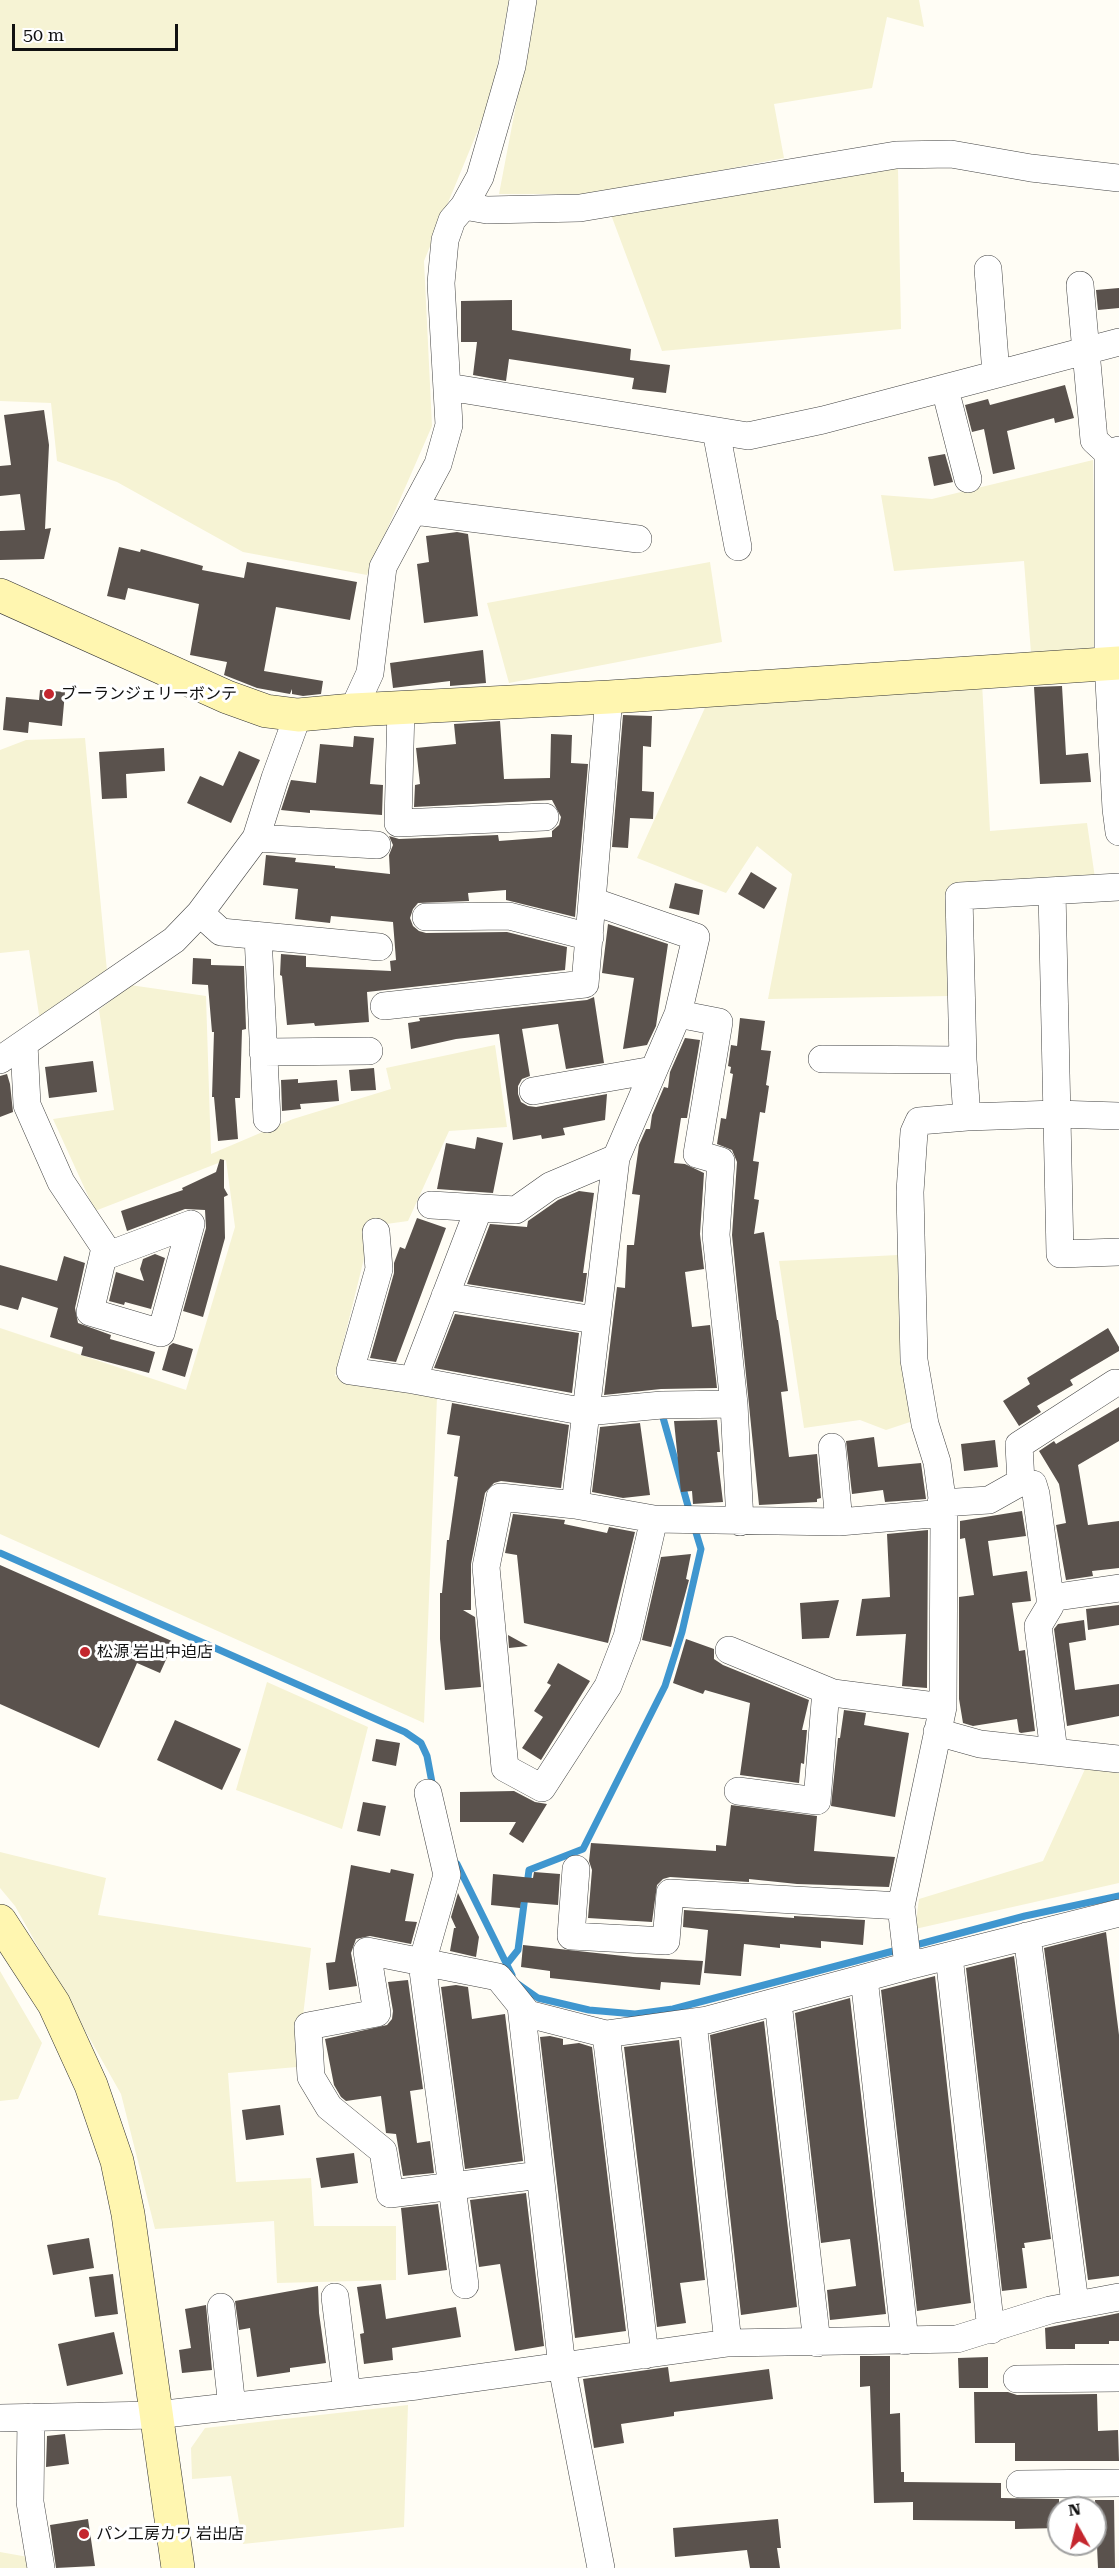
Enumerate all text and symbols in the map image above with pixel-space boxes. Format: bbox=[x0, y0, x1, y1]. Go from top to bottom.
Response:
scale bar bbox=[15, 12, 182, 50]
text: 50 m bbox=[23, 24, 64, 45]
place label: ブーランジェリーボンテ bbox=[61, 684, 237, 704]
marker: ブーランジェリーボンテ bbox=[42, 687, 56, 701]
place label: 松源 岩出中迫店 bbox=[97, 1642, 213, 1662]
marker: 松源 岩出中迫店 bbox=[78, 1645, 92, 1659]
north arrow bbox=[1047, 2496, 1107, 2556]
text: N bbox=[1067, 2499, 1082, 2520]
place label: パン工房カワ 岩出店 bbox=[96, 2524, 244, 2544]
marker: パン工房カワ 岩出店 bbox=[77, 2527, 91, 2541]

